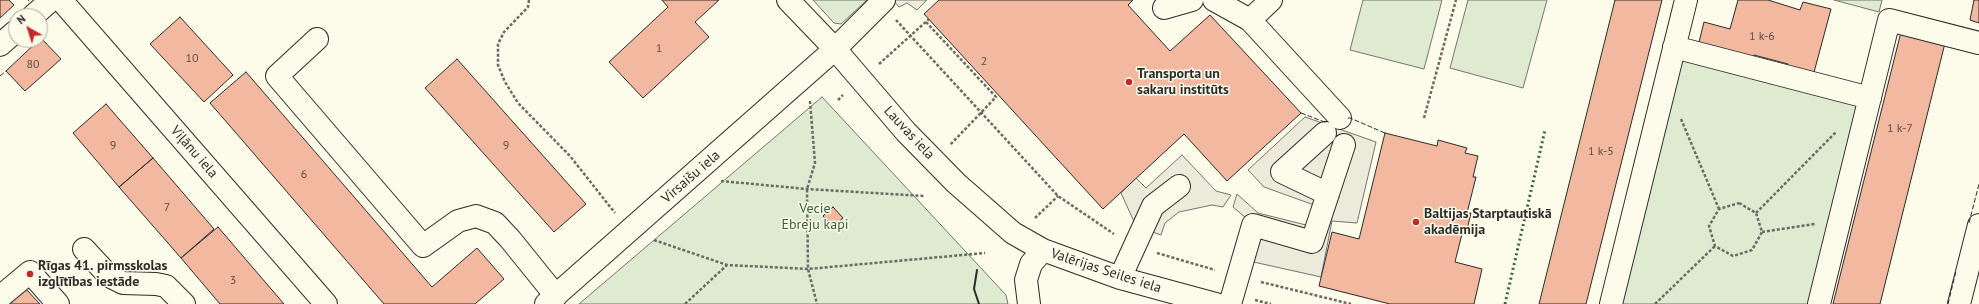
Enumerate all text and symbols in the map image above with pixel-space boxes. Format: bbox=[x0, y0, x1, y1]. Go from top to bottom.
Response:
north arrow bbox=[8, 8, 48, 48]
text: N bbox=[14, 12, 28, 27]
house number: 1 k-6 bbox=[1749, 30, 1775, 44]
house number: 1 bbox=[656, 42, 662, 56]
house number: 10 bbox=[185, 52, 199, 66]
house number: 2 bbox=[981, 55, 987, 69]
house number: 80 bbox=[26, 58, 40, 72]
place label: Transporta un sakaru institūts bbox=[1137, 66, 1229, 98]
marker: Transporta un sakaru institūts bbox=[1124, 77, 1134, 87]
street label: Lauvas iela bbox=[880, 103, 938, 163]
street label: Viļānu iela bbox=[167, 122, 221, 182]
house number: 1 k-7 bbox=[1887, 122, 1913, 136]
house number: 9 bbox=[110, 139, 116, 153]
house number: 9 bbox=[503, 139, 509, 153]
house number: 1 k-5 bbox=[1588, 145, 1614, 159]
street label: Virsaišu iela bbox=[658, 147, 724, 207]
house number: 6 bbox=[301, 168, 307, 182]
house number: 7 bbox=[164, 201, 170, 215]
park label: Vecie Ebreju kapi bbox=[782, 201, 848, 234]
place label: Baltijas Starptautiskā akadēmija bbox=[1424, 206, 1552, 238]
marker: Baltijas Starptautiskā akadēmija bbox=[1411, 217, 1421, 227]
street label: Valērijas Seiles iela bbox=[1049, 245, 1163, 297]
place label: Rīgas 41. pirmsskolas izglītības iestāde bbox=[38, 258, 167, 290]
marker: Rīgas 41. pirmsskolas izglītības iestāde bbox=[25, 269, 35, 279]
house number: 3 bbox=[230, 274, 236, 288]

